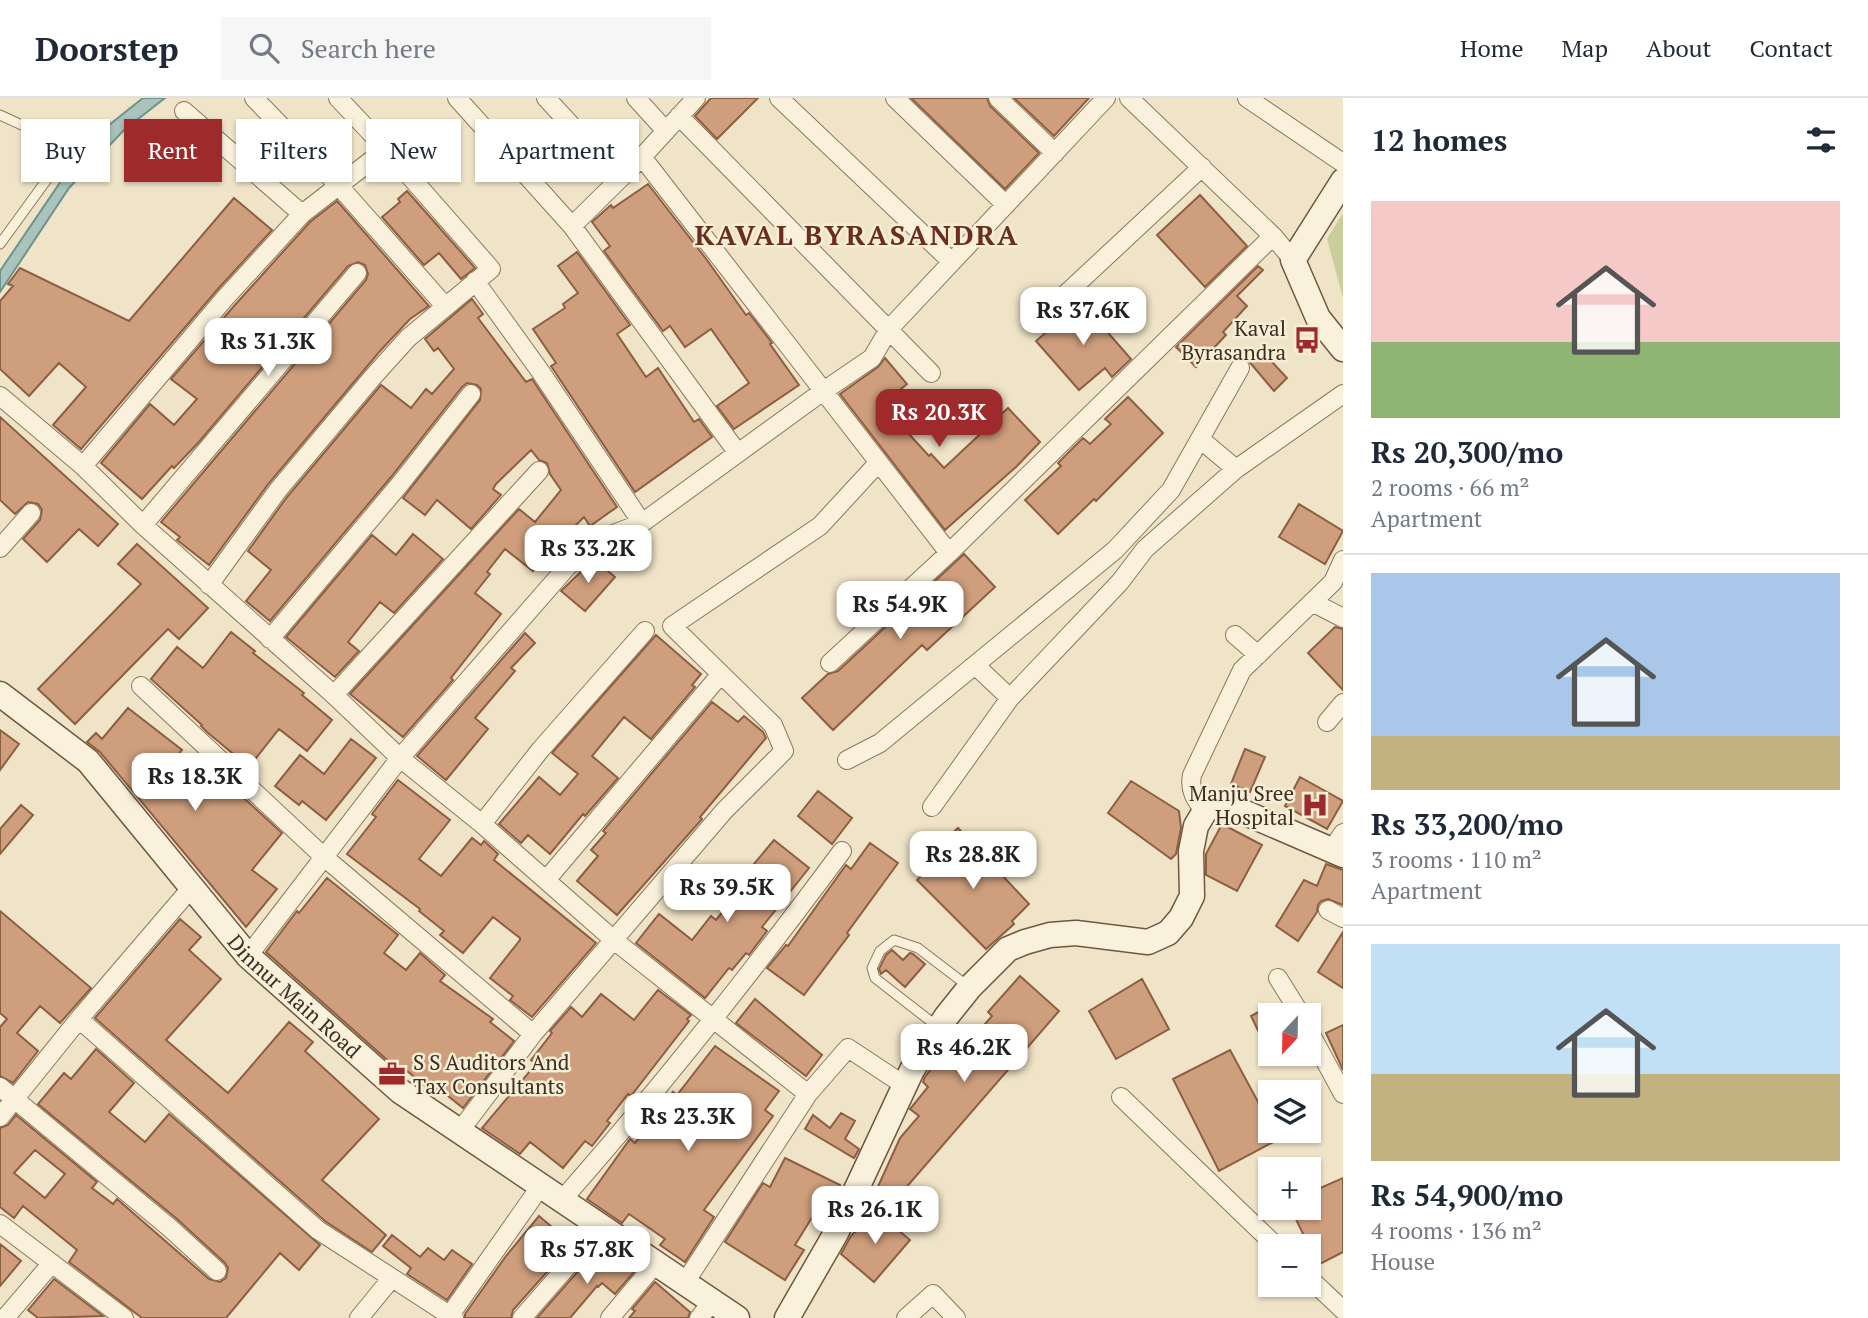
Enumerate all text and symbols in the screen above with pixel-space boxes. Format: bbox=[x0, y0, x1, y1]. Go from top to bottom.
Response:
search box bbox=[221, 17, 711, 80]
text: Doorstep bbox=[35, 27, 179, 70]
icon: search bbox=[245, 29, 283, 67]
text: Search here bbox=[301, 31, 436, 65]
text: Home bbox=[1460, 32, 1524, 64]
text: Map bbox=[1562, 32, 1608, 64]
text: About bbox=[1646, 32, 1712, 64]
text: Contact bbox=[1750, 32, 1833, 64]
chip: Buy bbox=[21, 119, 110, 182]
chip: Rent bbox=[124, 119, 222, 182]
chip: Filters bbox=[236, 119, 352, 182]
chip: New bbox=[366, 119, 461, 182]
chip: Apartment bbox=[475, 119, 639, 182]
text: 12 homes bbox=[1371, 120, 1507, 160]
icon: filters bbox=[1802, 121, 1840, 159]
district label: KAVAL BYRASANDRA bbox=[695, 216, 1019, 253]
icon: home bbox=[1543, 247, 1669, 373]
pin: Rs 37.6K bbox=[1011, 288, 1155, 347]
text: Rs 37.6K bbox=[1036, 294, 1130, 325]
place label: Kaval Byrasandra bbox=[1181, 314, 1286, 366]
pin: Rs 31.3K bbox=[196, 318, 340, 378]
text: Rs 31.3K bbox=[221, 325, 315, 356]
bus stop icon: Kaval Byrasandra bbox=[1292, 325, 1322, 355]
pin: Rs 20.3K bbox=[867, 390, 1011, 449]
text: Rs 20.3K bbox=[892, 396, 986, 427]
text: Rs 20,300/mo bbox=[1371, 432, 1563, 472]
text: 2 rooms · 66 m² bbox=[1371, 472, 1530, 503]
text: Apartment bbox=[1371, 503, 1482, 534]
pin: Rs 33.2K bbox=[516, 526, 660, 585]
text: Rs 33.2K bbox=[541, 532, 635, 563]
pin: Rs 54.9K bbox=[828, 582, 972, 641]
text: Rs 54.9K bbox=[853, 588, 947, 619]
icon: home bbox=[1543, 619, 1669, 745]
pin: Rs 18.3K bbox=[123, 754, 267, 813]
text: Rs 18.3K bbox=[148, 760, 242, 791]
place label: Manju Sree Hospital bbox=[1189, 779, 1294, 831]
hospital icon: Manju Sree Hospital bbox=[1300, 790, 1330, 820]
text: Rs 33,200/mo bbox=[1371, 804, 1563, 844]
pin: Rs 28.8K bbox=[901, 832, 1045, 891]
text: Rs 28.8K bbox=[926, 838, 1020, 869]
text: 3 rooms · 110 m² bbox=[1371, 844, 1542, 875]
pin: Rs 39.5K bbox=[655, 864, 799, 924]
text: Rs 39.5K bbox=[680, 871, 774, 902]
text: Apartment bbox=[1371, 875, 1482, 906]
street label: Dinnur Main Road bbox=[222, 928, 367, 1064]
icon: home bbox=[1543, 990, 1669, 1116]
north arrow bbox=[1258, 1003, 1321, 1066]
map controls bbox=[1258, 1003, 1321, 1297]
pin: Rs 46.2K bbox=[892, 1024, 1036, 1084]
text: Rs 46.2K bbox=[917, 1031, 1011, 1062]
place label: S S Auditors And Tax Consultants bbox=[413, 1048, 570, 1100]
office icon: S S Auditors And Tax Consultants bbox=[377, 1059, 407, 1089]
button: layers bbox=[1258, 1080, 1321, 1143]
pin: Rs 23.3K bbox=[616, 1094, 760, 1153]
text: Rs 23.3K bbox=[641, 1100, 735, 1131]
button: + bbox=[1258, 1157, 1321, 1220]
text: Rs 54,900/mo bbox=[1371, 1175, 1563, 1215]
pin: Rs 26.1K bbox=[803, 1186, 947, 1246]
text: Rs 26.1K bbox=[828, 1193, 922, 1224]
text: 4 rooms · 136 m² bbox=[1371, 1215, 1542, 1246]
pin: Rs 57.8K bbox=[515, 1226, 659, 1286]
text: Rs 57.8K bbox=[540, 1233, 634, 1264]
button: − bbox=[1258, 1234, 1321, 1297]
text: House bbox=[1371, 1246, 1435, 1277]

